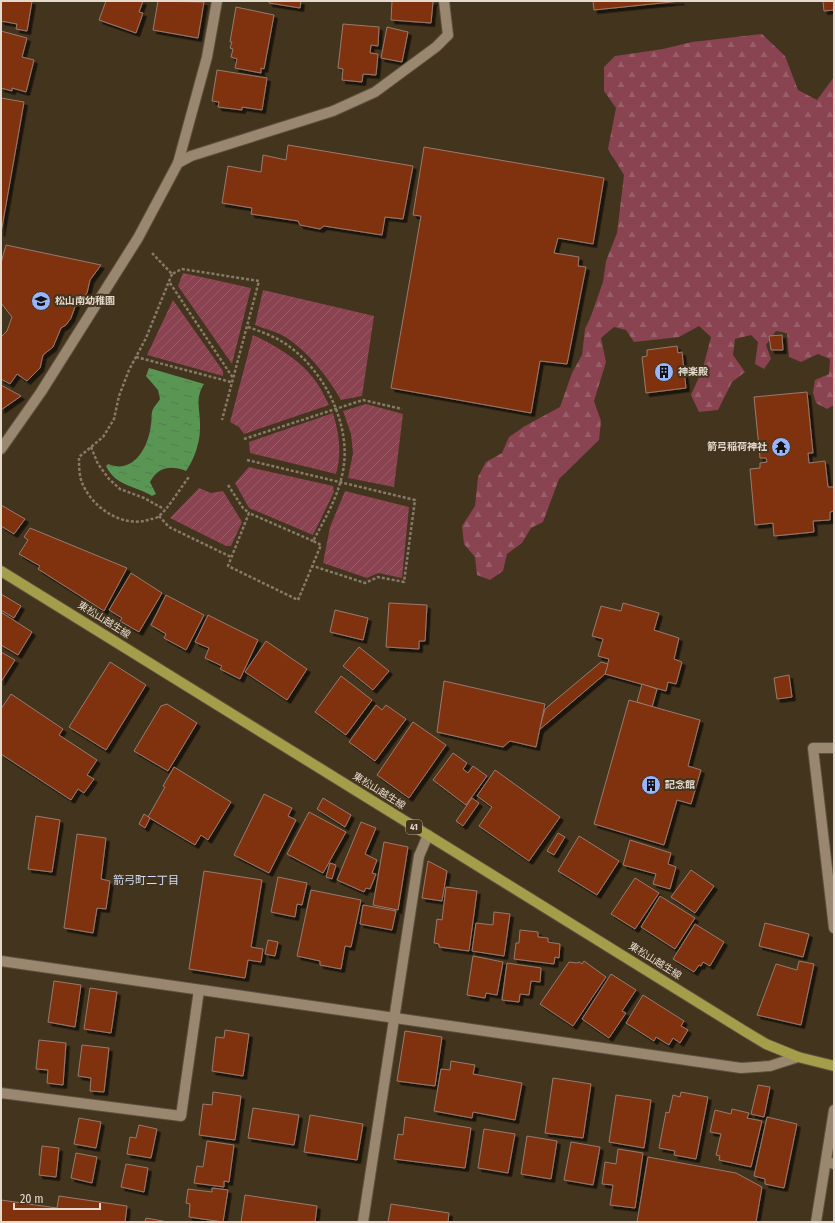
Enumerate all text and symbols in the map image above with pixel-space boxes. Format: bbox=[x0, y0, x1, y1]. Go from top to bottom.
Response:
school or university icon: 松山南幼稚園 bbox=[30, 290, 52, 312]
place label: 松山南幼稚園 bbox=[55, 295, 115, 307]
building icon: 神楽殿 bbox=[653, 361, 675, 383]
place label: 神楽殿 bbox=[678, 366, 708, 378]
temple icon: 箭弓稲荷神社 bbox=[770, 436, 792, 458]
place label: 箭弓稲荷神社 bbox=[707, 441, 768, 453]
street label: 東松山越生線 bbox=[75, 599, 133, 641]
street label: 東松山越生線 bbox=[350, 770, 408, 812]
building icon: 記念館 bbox=[640, 774, 662, 796]
place label: 記念館 bbox=[665, 779, 695, 791]
road number: 41 bbox=[406, 820, 422, 834]
district label: 箭弓町二丁目 bbox=[113, 874, 179, 887]
street label: 東松山越生線 bbox=[626, 940, 684, 982]
scale bar bbox=[14, 1185, 100, 1211]
text: 20 m bbox=[20, 1192, 44, 1206]

